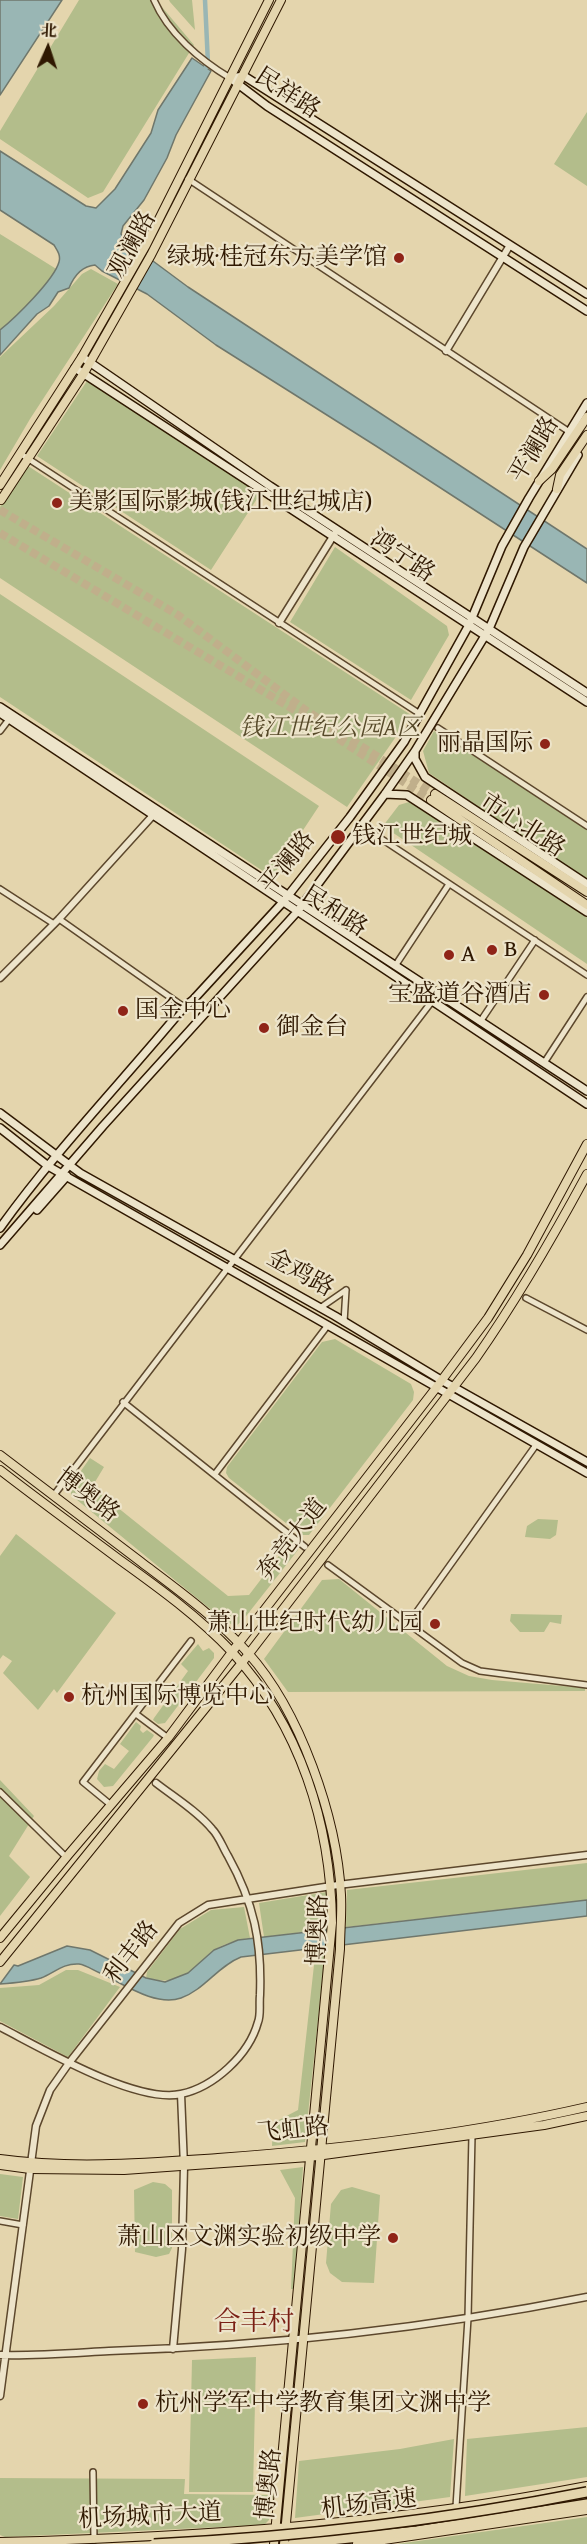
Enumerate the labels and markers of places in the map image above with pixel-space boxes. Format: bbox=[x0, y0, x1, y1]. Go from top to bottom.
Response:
place label: 绿城·桂冠东方美学馆 bbox=[167, 244, 387, 272]
marker: 绿城·桂冠东方美学馆 bbox=[392, 251, 406, 265]
place label: 美影国际影城(钱江世纪城店) bbox=[69, 489, 372, 517]
marker: 美影国际影城(钱江世纪城店) bbox=[50, 496, 64, 510]
place label: 丽晶国际 bbox=[437, 730, 533, 758]
marker: 丽晶国际 bbox=[538, 737, 552, 751]
place label: 钱江世纪城 bbox=[352, 823, 472, 851]
marker: 钱江世纪城 bbox=[329, 828, 347, 846]
place label: B bbox=[504, 936, 518, 964]
place label: A bbox=[461, 941, 476, 969]
marker: B bbox=[485, 943, 499, 957]
marker: A bbox=[442, 948, 456, 962]
place label: 宝盛道谷酒店 bbox=[388, 981, 532, 1009]
marker: 宝盛道谷酒店 bbox=[537, 988, 551, 1002]
place label: 国金中心 bbox=[135, 997, 231, 1025]
marker: 国金中心 bbox=[116, 1004, 130, 1018]
place label: 御金台 bbox=[276, 1014, 348, 1042]
marker: 御金台 bbox=[257, 1021, 271, 1035]
place label: 萧山世纪时代幼儿园 bbox=[207, 1610, 423, 1638]
marker: 萧山世纪时代幼儿园 bbox=[428, 1617, 442, 1631]
place label: 杭州国际博览中心 bbox=[81, 1683, 273, 1711]
marker: 杭州国际博览中心 bbox=[62, 1690, 76, 1704]
place label: 萧山区文渊实验初级中学 bbox=[117, 2224, 381, 2252]
marker: 萧山区文渊实验初级中学 bbox=[386, 2231, 400, 2245]
place label: 杭州学军中学教育集团文渊中学 bbox=[155, 2390, 491, 2418]
marker: 杭州学军中学教育集团文渊中学 bbox=[136, 2397, 150, 2411]

